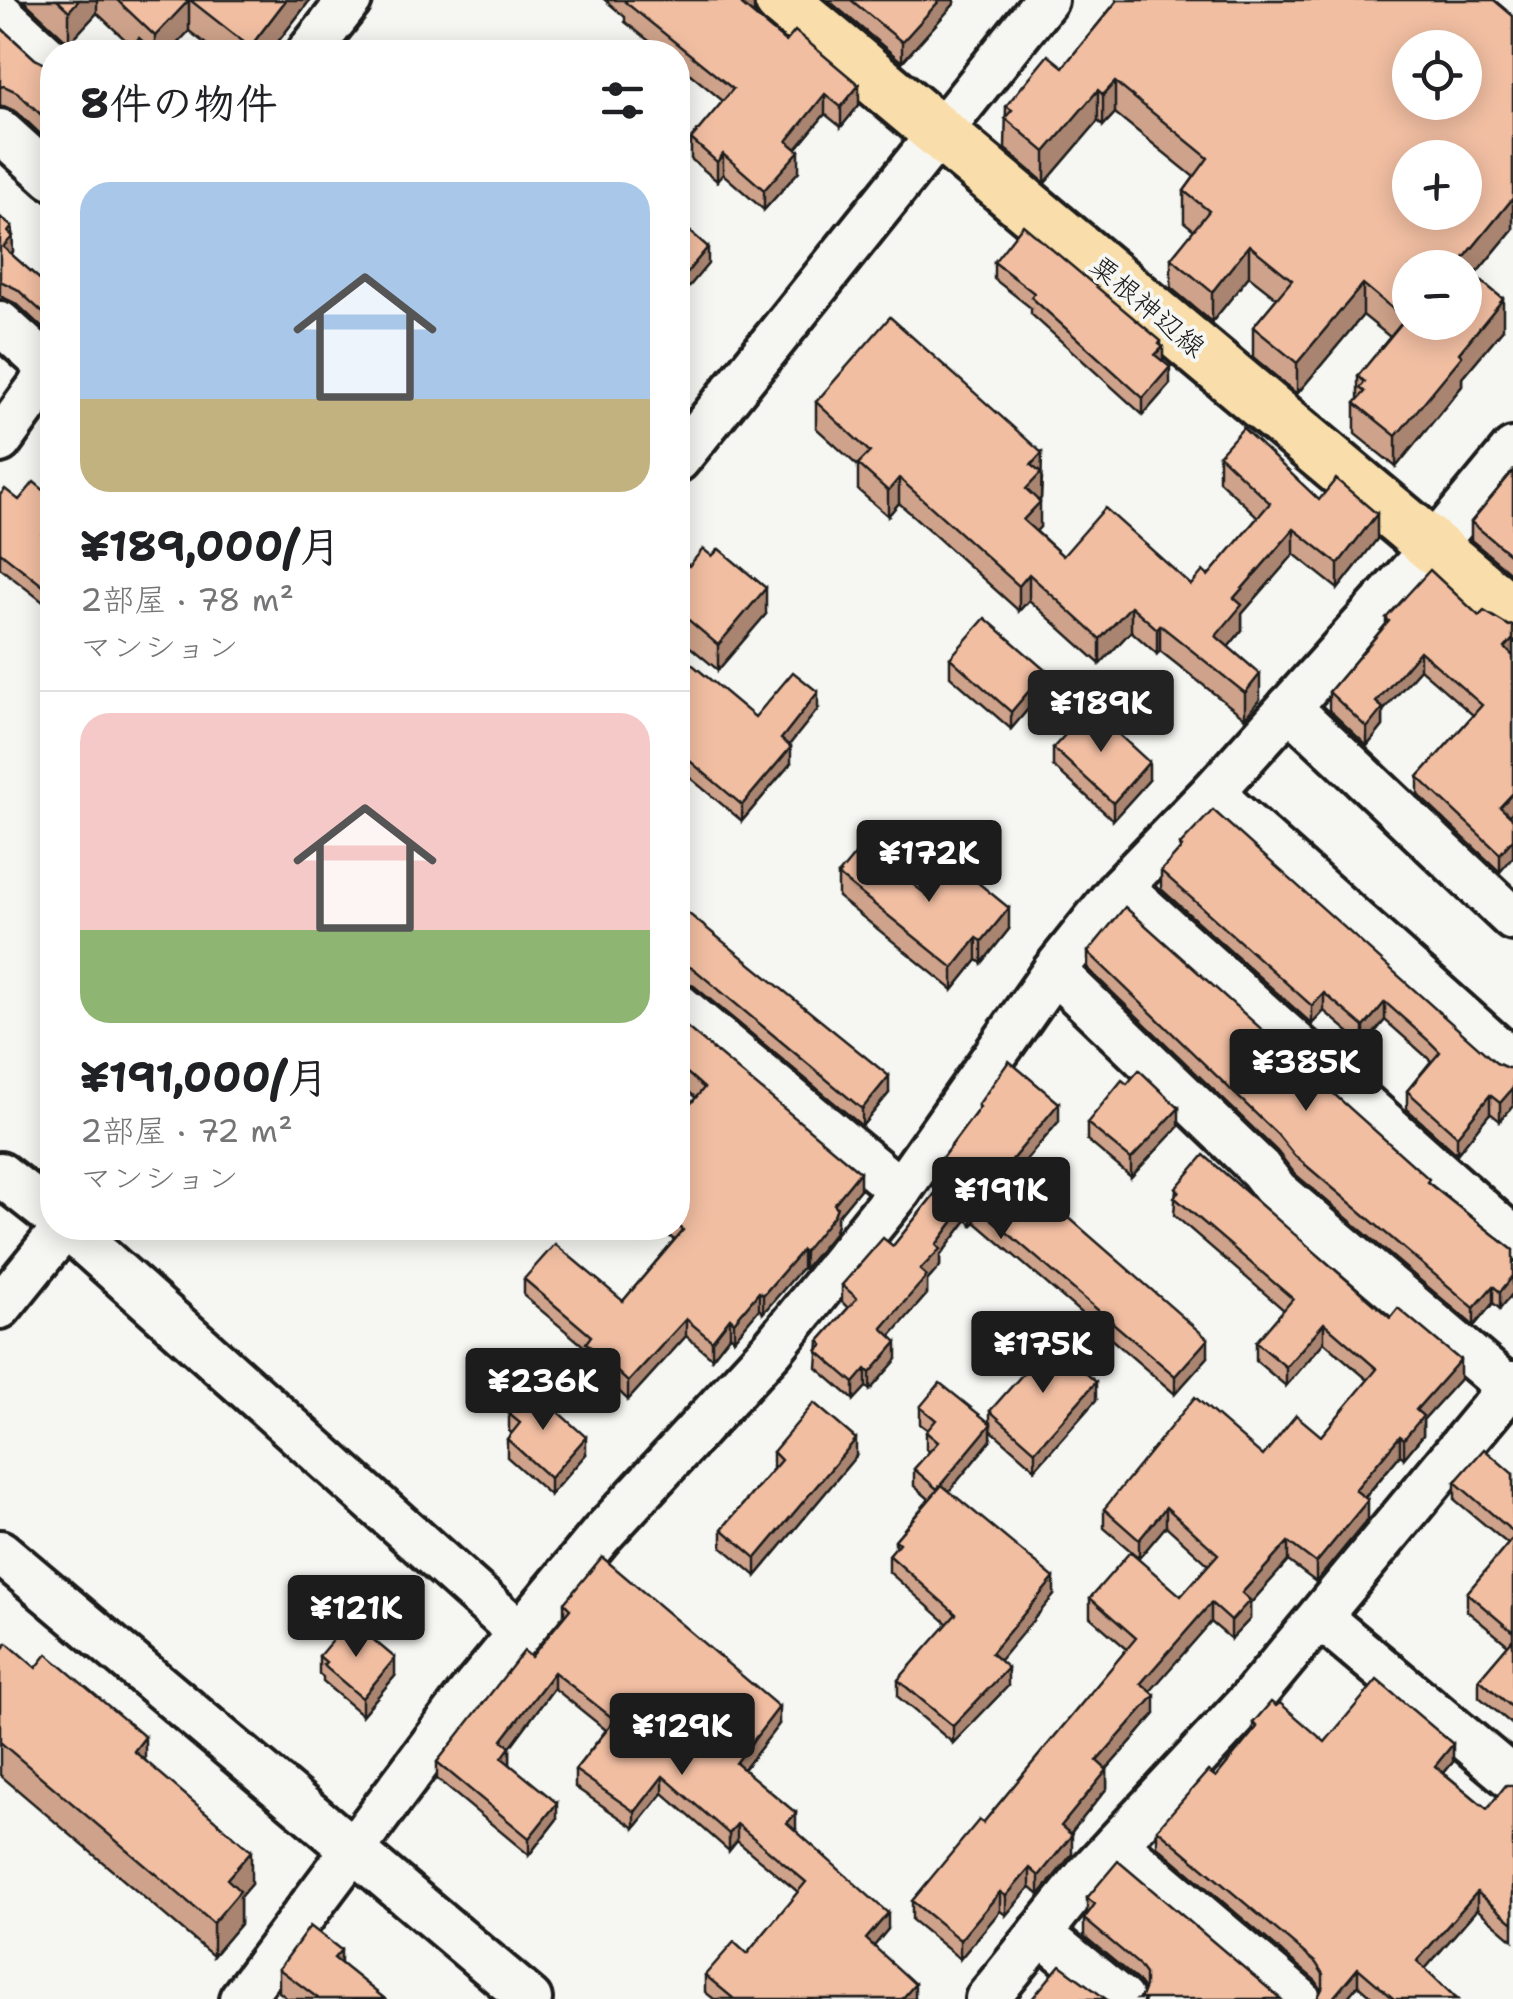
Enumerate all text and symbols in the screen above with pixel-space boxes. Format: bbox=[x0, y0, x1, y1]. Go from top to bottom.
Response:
map controls bbox=[1392, 30, 1482, 340]
button: locate bbox=[1392, 30, 1482, 120]
icon: filters bbox=[595, 73, 650, 128]
text: 8件の物件 bbox=[80, 75, 277, 131]
button: + bbox=[1392, 140, 1482, 230]
street label: 粟根神辺線 bbox=[1082, 246, 1214, 366]
icon: home bbox=[275, 247, 455, 427]
button: − bbox=[1392, 250, 1482, 340]
text: ¥189,000/月 bbox=[80, 518, 341, 574]
text: 2部屋 · 78 m² bbox=[80, 578, 294, 621]
text: マンション bbox=[80, 625, 239, 668]
pin: ¥189K bbox=[1031, 670, 1171, 755]
text: ¥189K bbox=[1050, 681, 1152, 724]
icon: home bbox=[275, 778, 455, 958]
pin: ¥172K bbox=[859, 820, 999, 905]
text: ¥172K bbox=[879, 831, 979, 874]
pin: ¥385K bbox=[1236, 1029, 1376, 1114]
text: ¥385K bbox=[1252, 1040, 1360, 1083]
text: ¥191,000/月 bbox=[80, 1049, 329, 1105]
text: 2部屋 · 72 m² bbox=[80, 1109, 293, 1152]
text: マンション bbox=[80, 1156, 239, 1199]
pin: ¥191K bbox=[931, 1157, 1071, 1242]
text: ¥191K bbox=[954, 1168, 1048, 1211]
pin: ¥175K bbox=[973, 1311, 1113, 1396]
text: ¥175K bbox=[993, 1322, 1093, 1365]
pin: ¥236K bbox=[473, 1348, 613, 1433]
text: ¥236K bbox=[487, 1359, 599, 1402]
pin: ¥121K bbox=[286, 1575, 426, 1660]
text: ¥121K bbox=[310, 1586, 402, 1629]
pin: ¥129K bbox=[612, 1693, 752, 1778]
text: ¥129K bbox=[632, 1704, 732, 1747]

